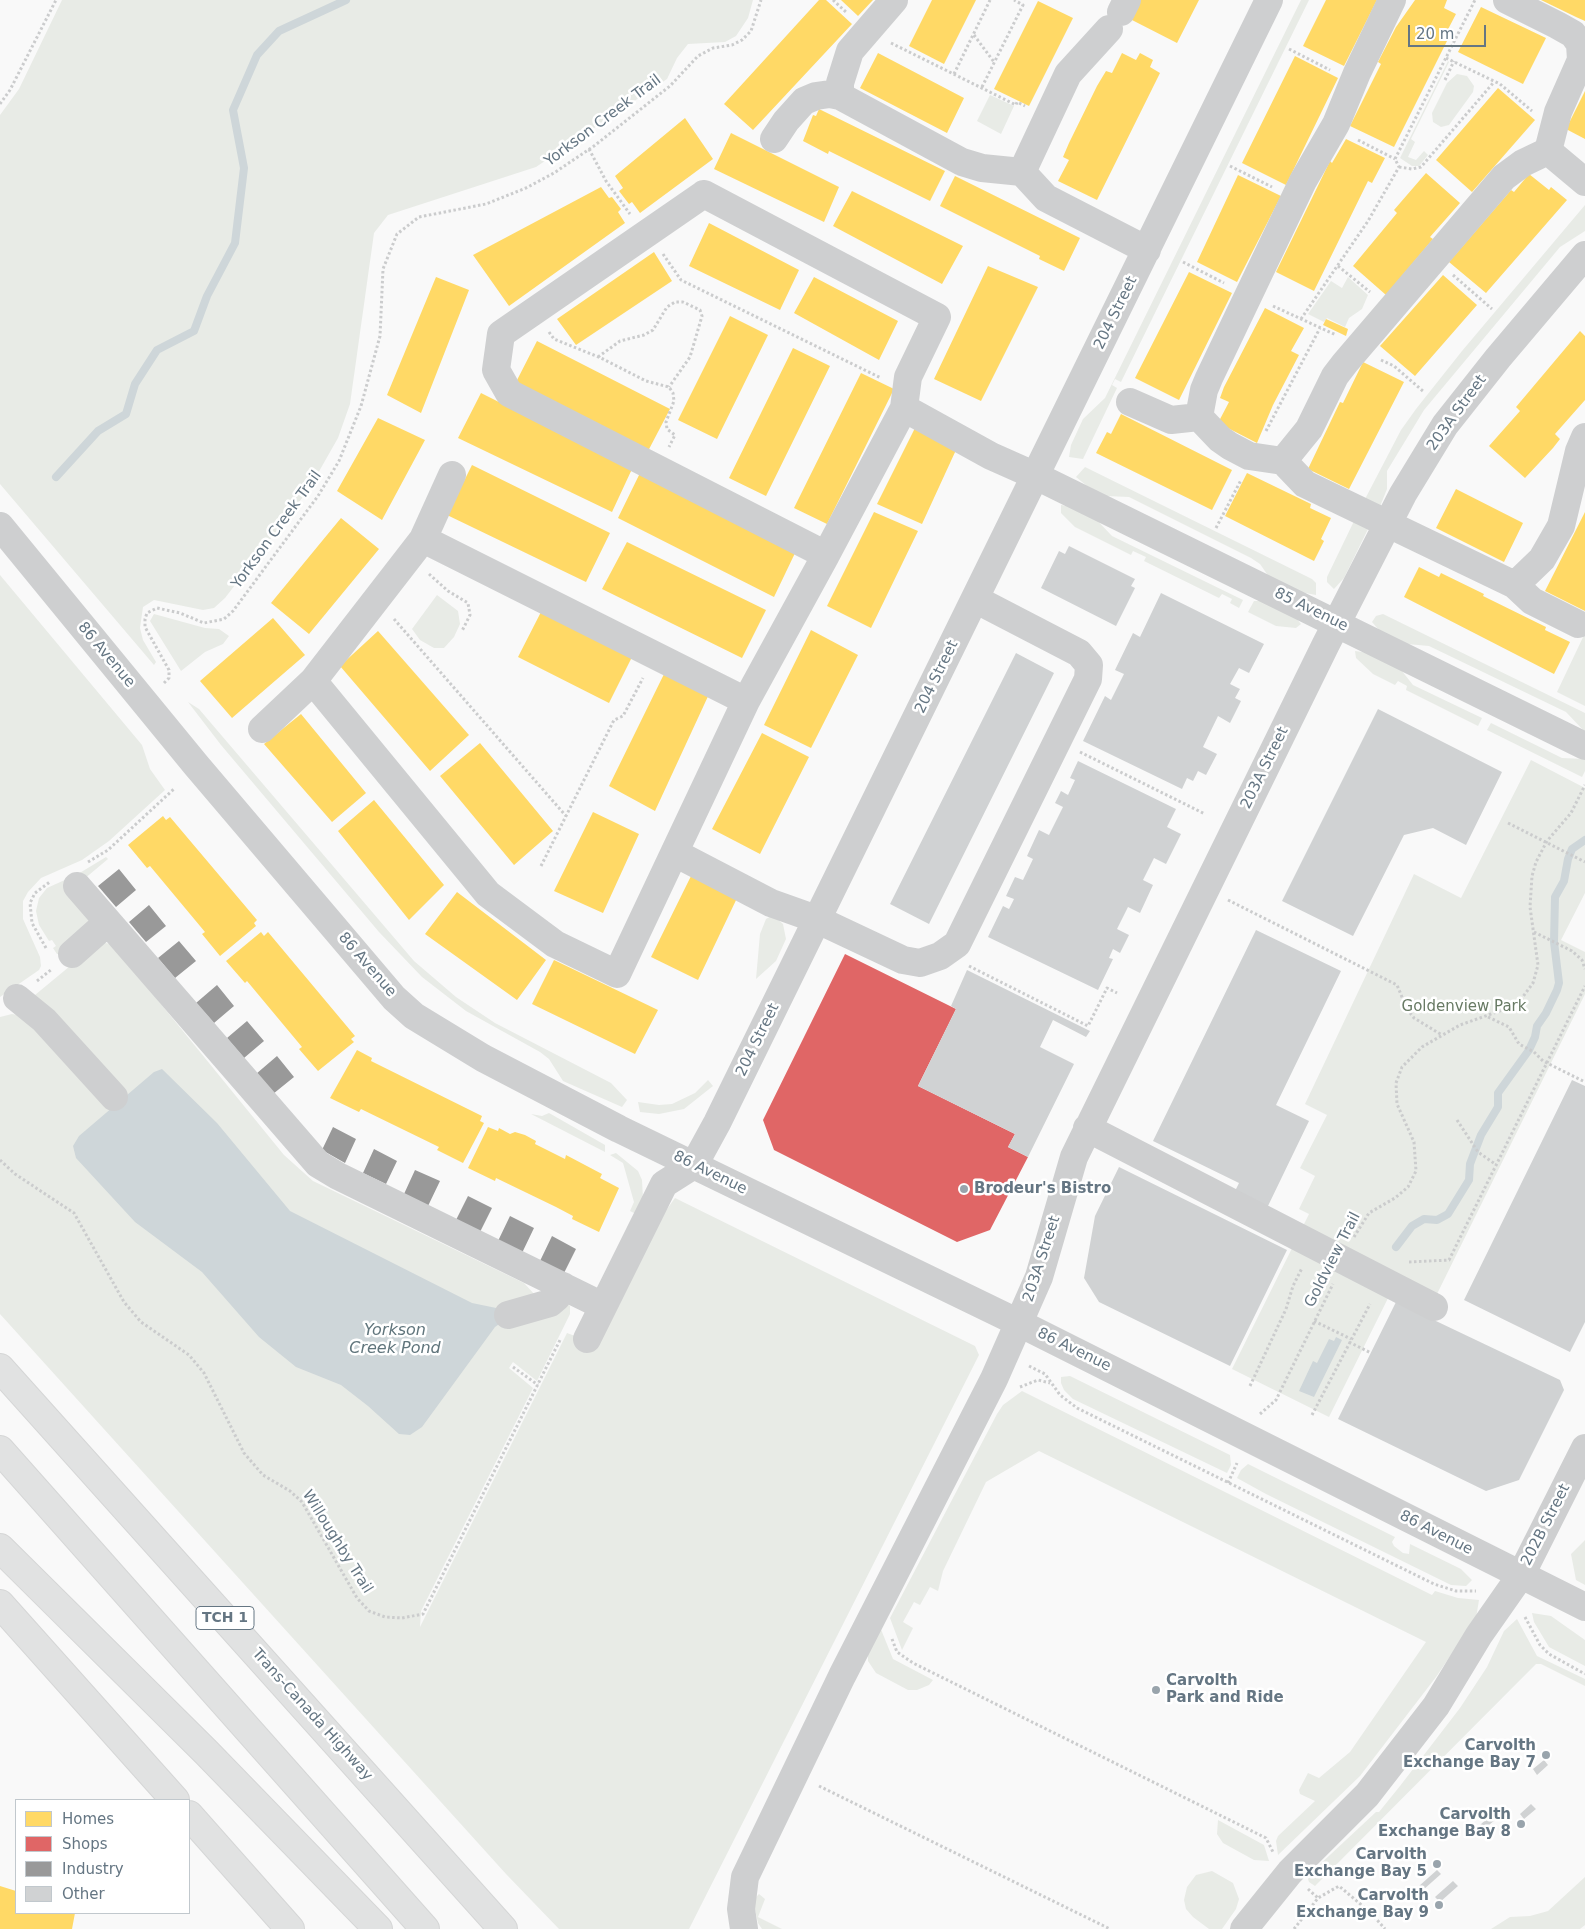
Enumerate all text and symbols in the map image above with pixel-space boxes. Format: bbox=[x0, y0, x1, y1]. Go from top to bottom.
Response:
scale bar bbox=[1410, 15, 1488, 47]
text: 20 m bbox=[1416, 25, 1454, 43]
street label: Yorkson Creek Trail bbox=[541, 71, 665, 171]
street label: 204 Street bbox=[1091, 274, 1141, 352]
street label: 203A Street bbox=[1423, 372, 1491, 454]
street label: Yorkson Creek Trail bbox=[228, 468, 326, 592]
street label: 85 Avenue bbox=[1271, 584, 1351, 636]
street label: 86 Avenue bbox=[74, 619, 138, 691]
street label: 204 Street bbox=[912, 638, 962, 716]
street label: 203A Street bbox=[1237, 724, 1293, 812]
street label: 86 Avenue bbox=[334, 929, 400, 1001]
park label: Goldenview Park bbox=[1402, 998, 1526, 1016]
street label: 204 Street bbox=[733, 1001, 783, 1079]
street label: 86 Avenue bbox=[670, 1147, 750, 1199]
place label: Brodeur's Bistro bbox=[974, 1180, 1111, 1198]
marker: Brodeur's Bistro bbox=[958, 1183, 970, 1195]
street label: Goldview Trail bbox=[1301, 1209, 1365, 1311]
street label: 203A Street bbox=[1020, 1214, 1064, 1304]
water label: Yorkson Creek Pond bbox=[349, 1321, 441, 1359]
street label: 86 Avenue bbox=[1034, 1324, 1114, 1376]
street label: 202B Street bbox=[1518, 1481, 1574, 1569]
street label: Willoughby Trail bbox=[298, 1487, 376, 1597]
street label: 86 Avenue bbox=[1396, 1507, 1476, 1559]
road number: TCH 1 bbox=[196, 1606, 254, 1630]
street label: Trans-Canada Highway bbox=[248, 1645, 376, 1785]
place label: Carvolth Park and Ride bbox=[1166, 1672, 1284, 1707]
marker: Carvolth Park and Ride bbox=[1150, 1684, 1162, 1696]
place label: Carvolth Exchange Bay 7 bbox=[1403, 1737, 1536, 1772]
marker: Carvolth Exchange Bay 7 bbox=[1540, 1749, 1552, 1761]
legend bbox=[15, 1799, 190, 1914]
place label: Carvolth Exchange Bay 8 bbox=[1378, 1806, 1511, 1841]
text: Homes bbox=[62, 1810, 114, 1828]
marker: Carvolth Exchange Bay 8 bbox=[1515, 1818, 1527, 1830]
text: Shops bbox=[62, 1835, 108, 1853]
place label: Carvolth Exchange Bay 5 bbox=[1294, 1846, 1427, 1881]
marker: Carvolth Exchange Bay 5 bbox=[1431, 1858, 1443, 1870]
text: Industry bbox=[62, 1860, 124, 1878]
text: Other bbox=[62, 1885, 105, 1903]
place label: Carvolth Exchange Bay 9 bbox=[1296, 1887, 1429, 1922]
marker: Carvolth Exchange Bay 9 bbox=[1433, 1899, 1445, 1911]

